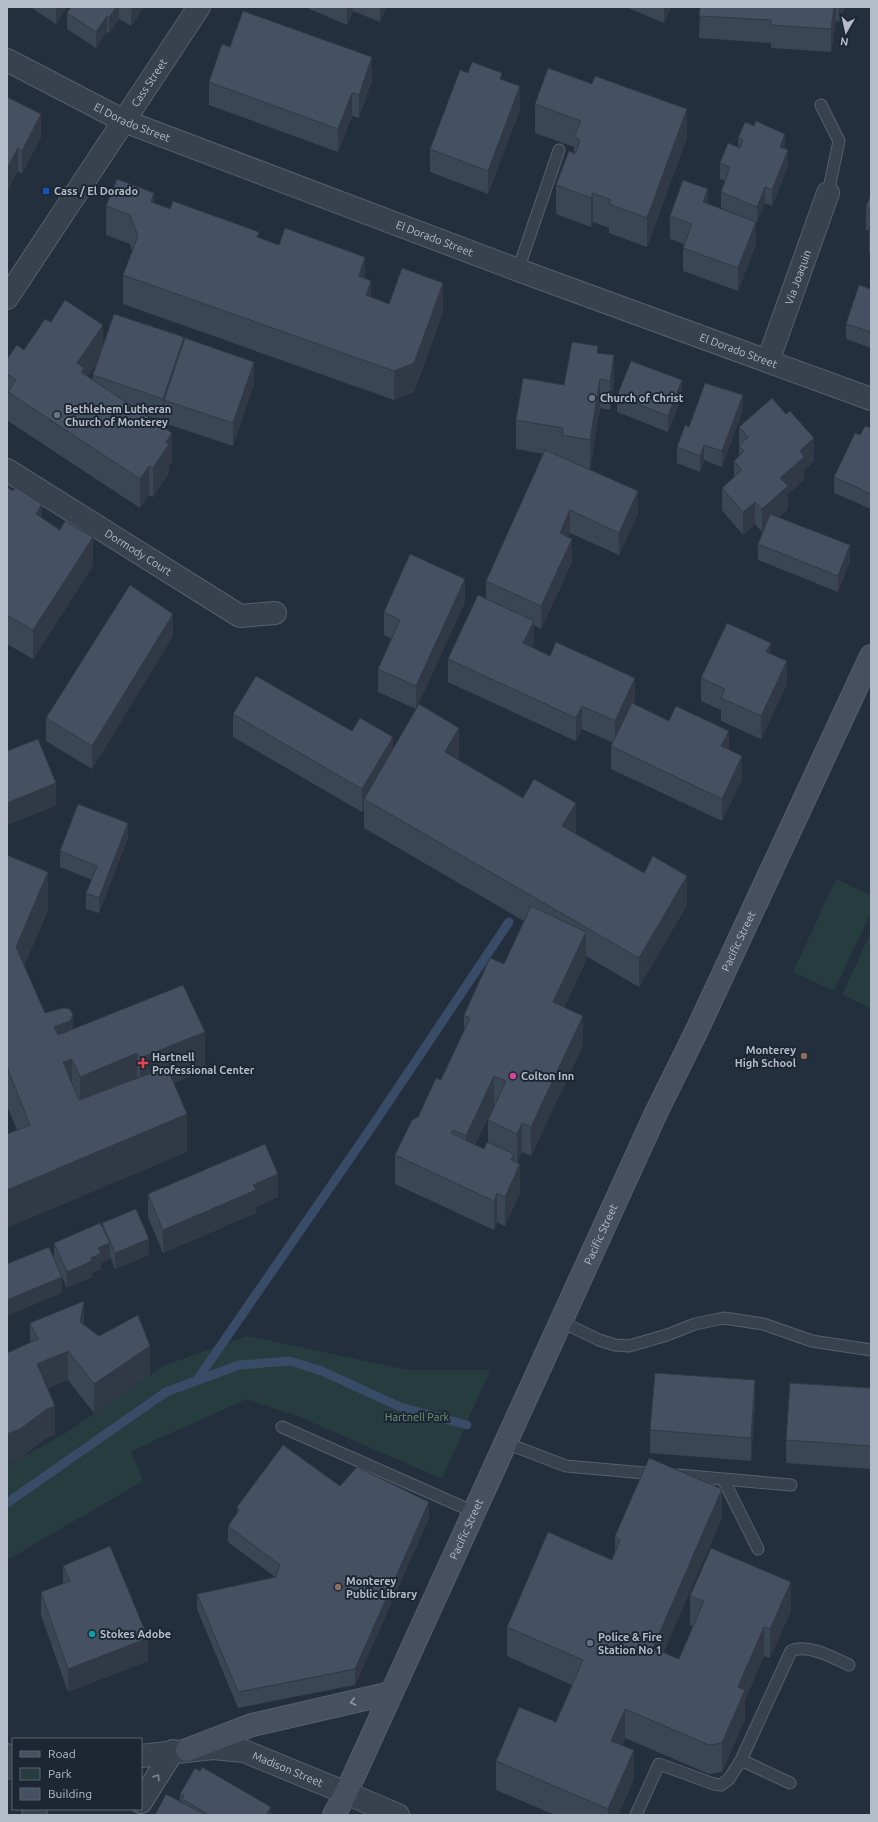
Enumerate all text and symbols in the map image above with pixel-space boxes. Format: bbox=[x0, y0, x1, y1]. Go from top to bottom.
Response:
north arrow bbox=[826, 12, 866, 52]
text: N bbox=[839, 35, 849, 48]
street label: Cass Street bbox=[129, 56, 170, 109]
street label: El Dorado Street bbox=[92, 100, 173, 144]
place label: Cass / El Dorado bbox=[54, 185, 138, 197]
marker: Cass / El Dorado bbox=[41, 186, 51, 196]
street label: El Dorado Street bbox=[394, 218, 476, 259]
street label: Via Joaquin bbox=[783, 248, 813, 306]
street label: El Dorado Street bbox=[698, 331, 780, 371]
place label: Church of Christ bbox=[600, 392, 684, 404]
marker: Church of Christ bbox=[587, 393, 597, 403]
place label: Bethlehem Lutheran Church of Monterey bbox=[65, 403, 171, 428]
marker: Bethlehem Lutheran Church of Monterey bbox=[52, 410, 62, 420]
street label: Dormody Court bbox=[103, 527, 175, 578]
street label: Pacific Street bbox=[719, 908, 758, 973]
place label: Monterey High School bbox=[735, 1044, 797, 1069]
place label: Hartnell Professional Center bbox=[152, 1051, 255, 1076]
marker: Monterey High School bbox=[799, 1051, 809, 1061]
marker: Hartnell Professional Center bbox=[137, 1057, 149, 1069]
place label: Colton Inn bbox=[521, 1070, 574, 1082]
marker: Colton Inn bbox=[508, 1071, 518, 1081]
street label: Pacific Street bbox=[582, 1202, 620, 1267]
park label: Hartnell Park bbox=[385, 1411, 450, 1423]
street label: Pacific Street bbox=[447, 1496, 486, 1561]
place label: Monterey Public Library bbox=[346, 1575, 417, 1600]
marker: Monterey Public Library bbox=[333, 1582, 343, 1592]
place label: Stokes Adobe bbox=[100, 1628, 171, 1640]
marker: Stokes Adobe bbox=[87, 1629, 97, 1639]
place label: Police & Fire Station No 1 bbox=[598, 1631, 662, 1656]
marker: Police & Fire Station No 1 bbox=[585, 1638, 595, 1648]
one-way arrow bbox=[350, 1697, 357, 1705]
legend bbox=[12, 1738, 142, 1810]
text: Road bbox=[48, 1747, 76, 1760]
street label: Madison Street bbox=[251, 1749, 325, 1789]
text: Park bbox=[48, 1767, 72, 1780]
one-way arrow bbox=[152, 1774, 160, 1781]
text: Building bbox=[48, 1787, 92, 1800]

